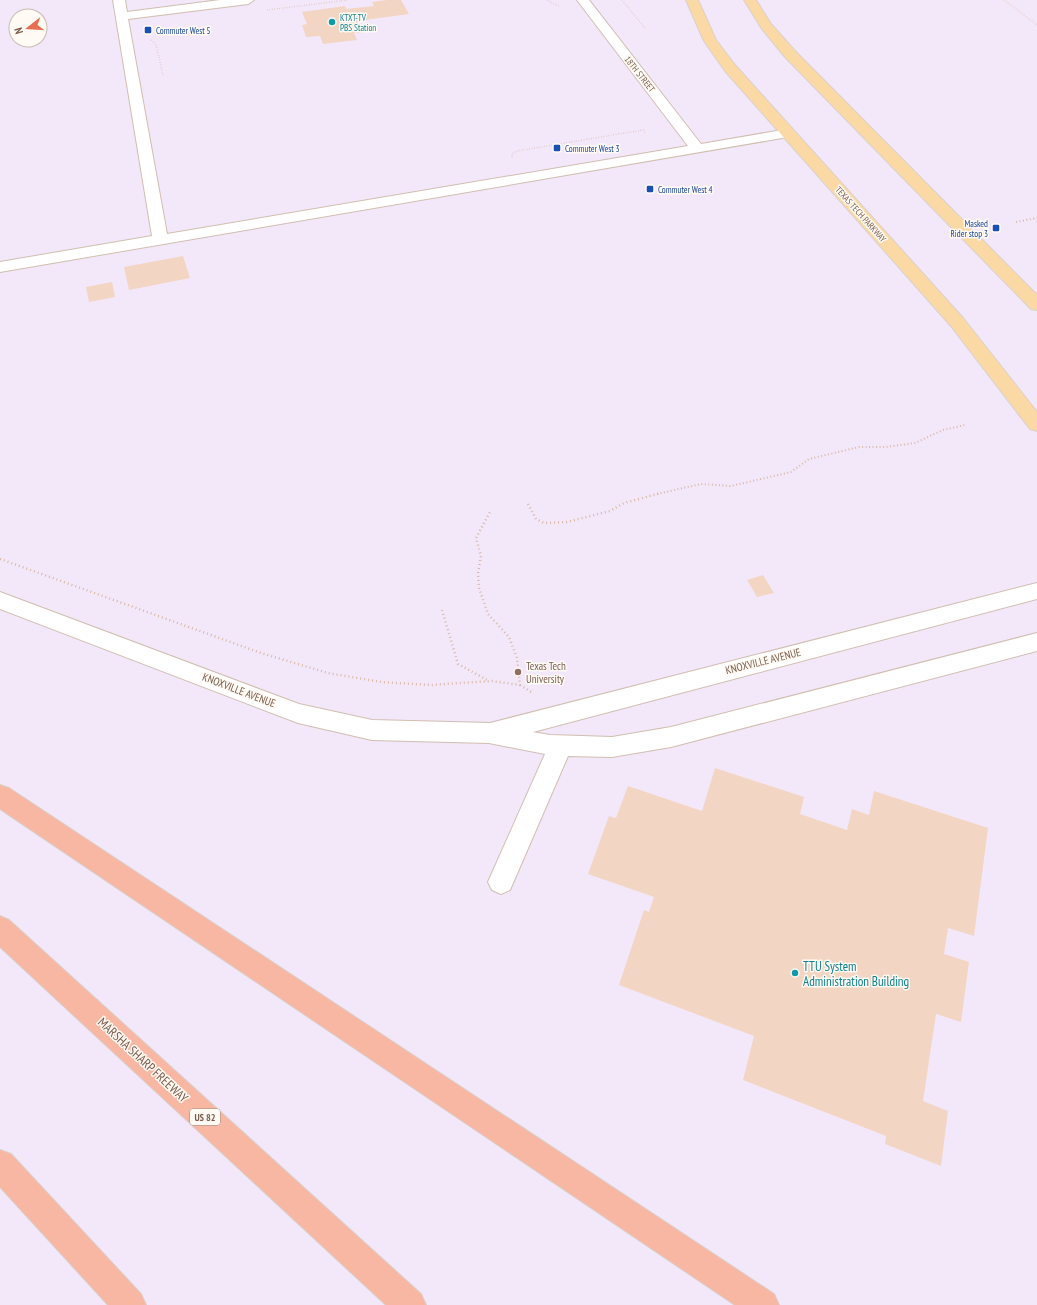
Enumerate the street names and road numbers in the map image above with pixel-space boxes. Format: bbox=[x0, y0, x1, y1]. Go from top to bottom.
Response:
street label: 18TH STREET bbox=[622, 54, 658, 94]
street label: TEXAS TECH PARKWAY bbox=[833, 184, 889, 245]
street label: KNOXVILLE AVENUE bbox=[724, 645, 802, 677]
street label: KNOXVILLE AVENUE bbox=[201, 670, 278, 710]
street label: MARSHA SHARP FREEWAY bbox=[94, 1014, 192, 1106]
road number: US 82 bbox=[190, 1109, 220, 1125]

